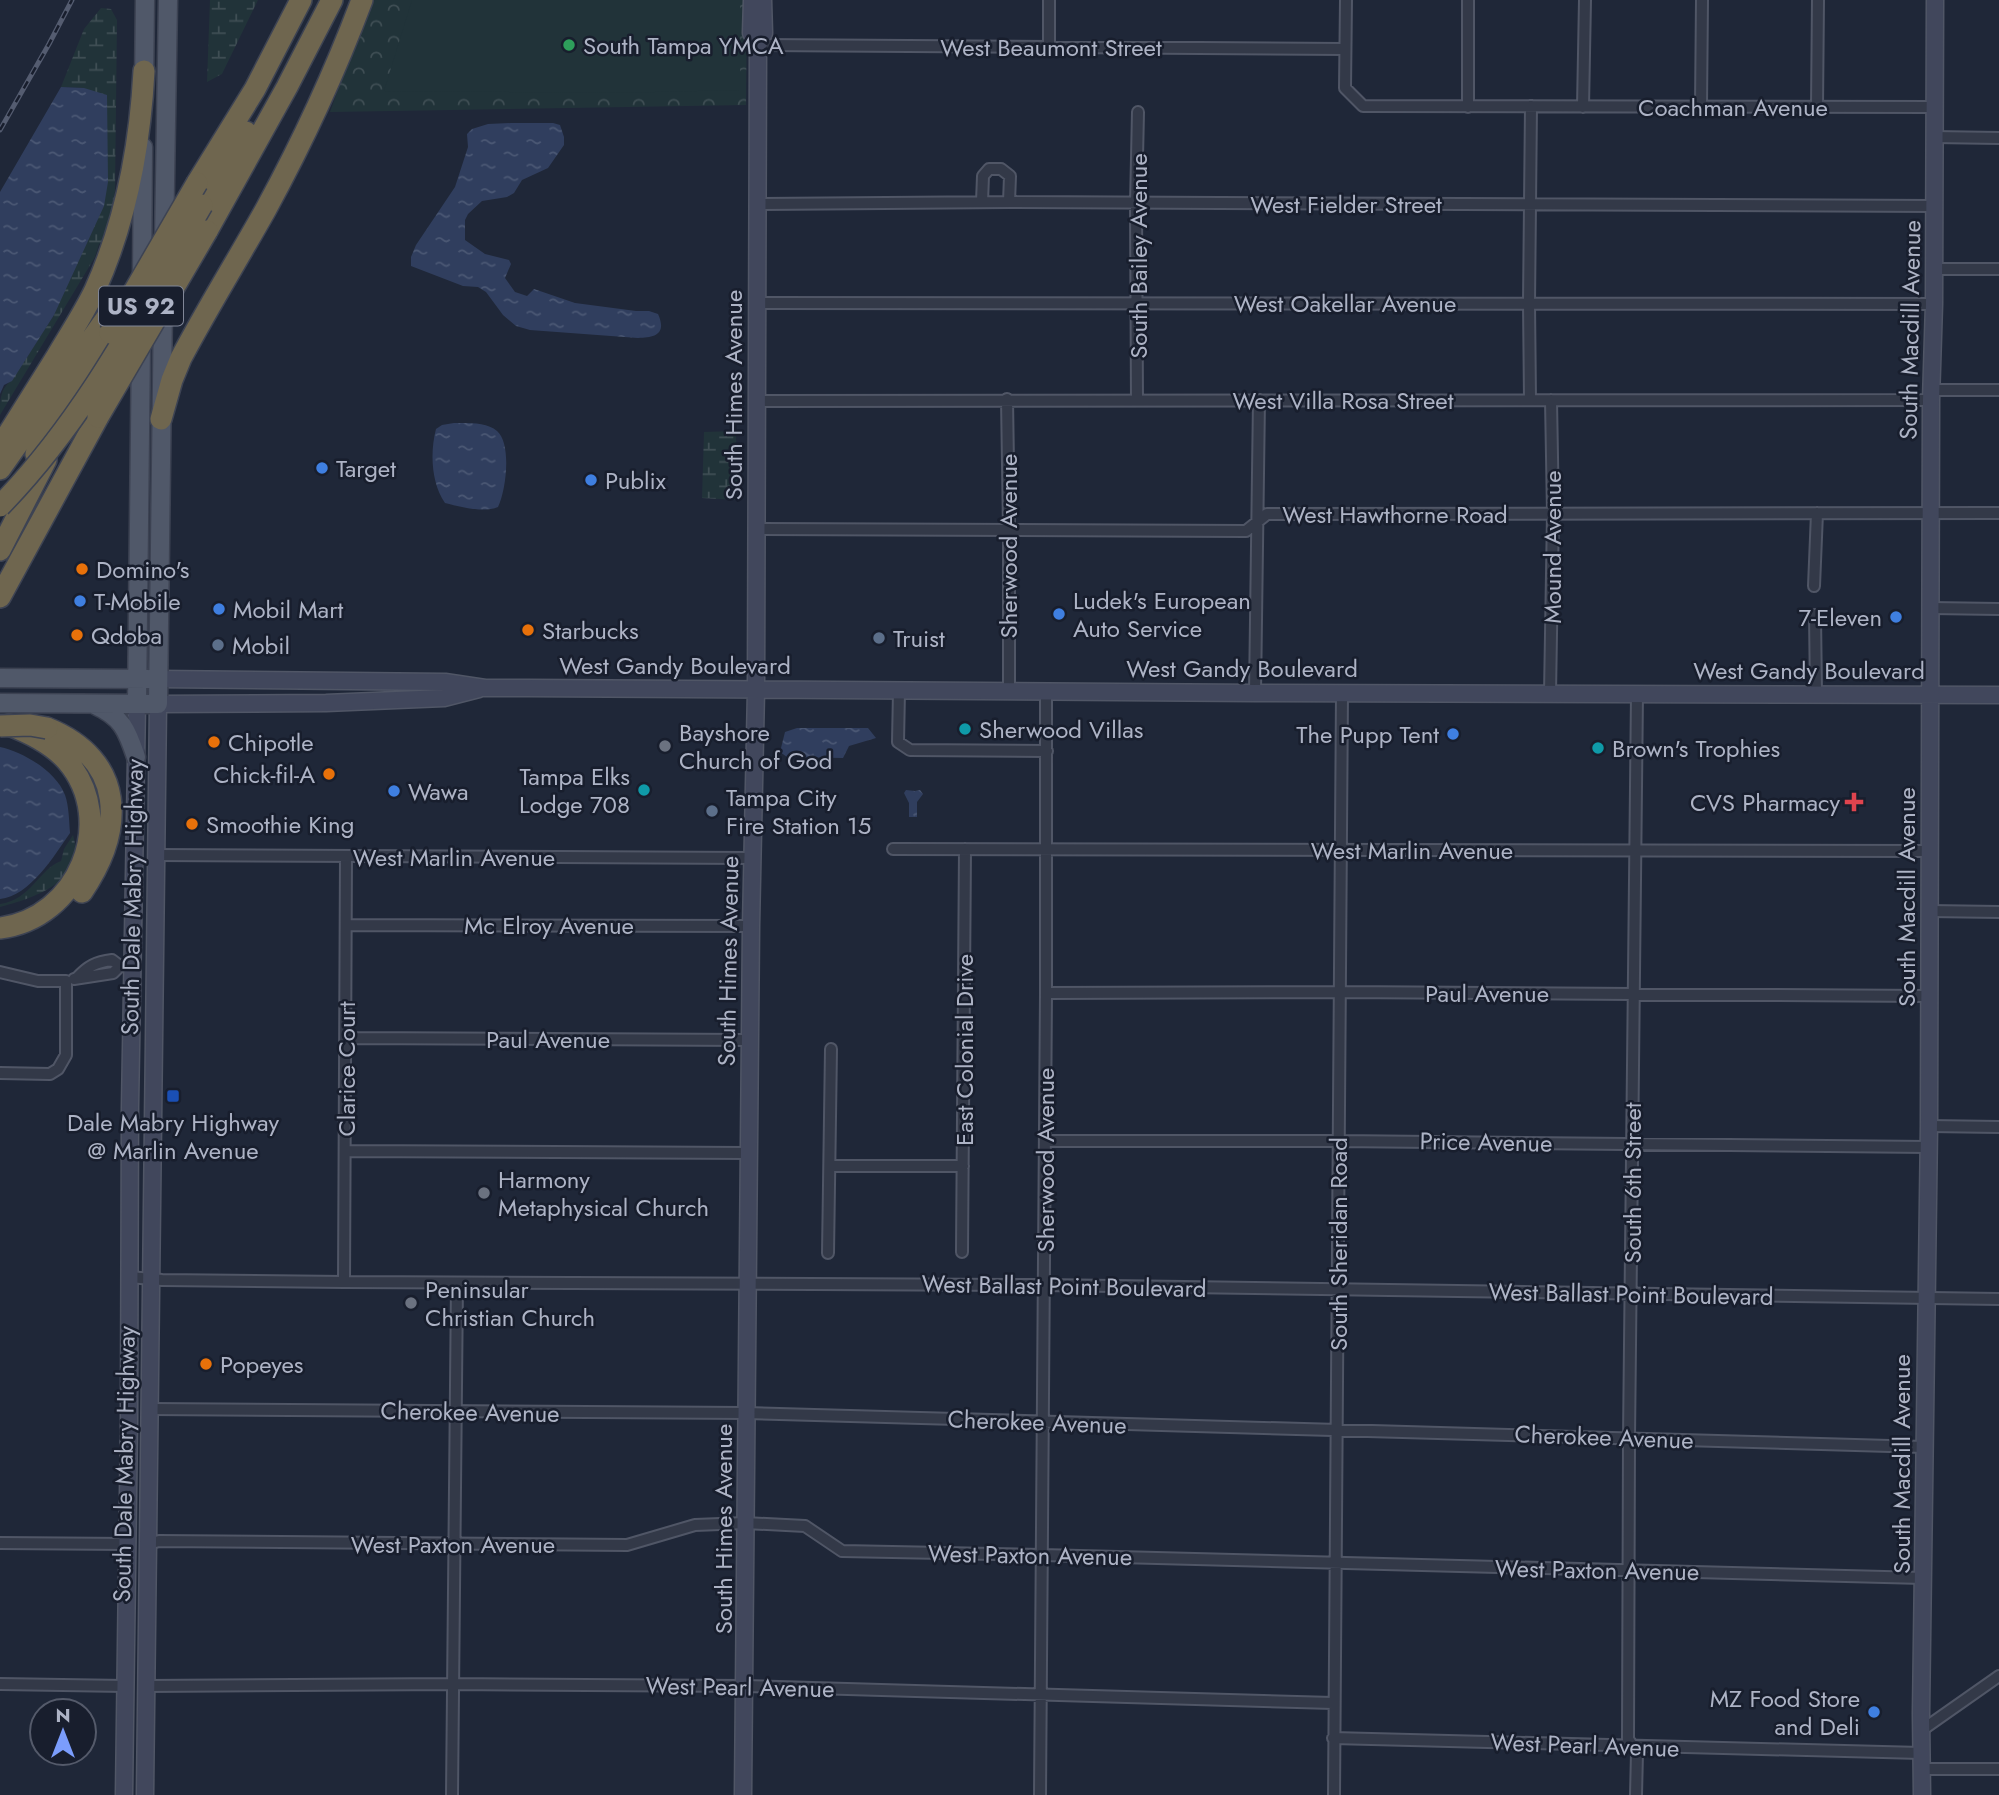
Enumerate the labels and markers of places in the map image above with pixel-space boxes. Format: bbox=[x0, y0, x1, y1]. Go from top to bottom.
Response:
place label: South Tampa YMCA bbox=[583, 28, 784, 63]
marker: South Tampa YMCA bbox=[561, 37, 577, 53]
place label: Target bbox=[336, 451, 396, 486]
marker: Target bbox=[314, 460, 330, 476]
place label: Publix bbox=[605, 463, 667, 498]
marker: Publix bbox=[583, 472, 599, 488]
place label: Domino's bbox=[96, 552, 189, 587]
marker: Domino's bbox=[74, 561, 90, 577]
place label: Ludek's European Auto Service bbox=[1073, 583, 1251, 646]
place label: T-Mobile bbox=[94, 584, 181, 619]
place label: Mobil Mart bbox=[233, 592, 343, 627]
marker: T-Mobile bbox=[72, 593, 88, 609]
place label: 7-Eleven bbox=[1798, 600, 1882, 635]
marker: Mobil Mart bbox=[211, 601, 227, 617]
marker: Ludek's European Auto Service bbox=[1051, 606, 1067, 622]
marker: 7-Eleven bbox=[1888, 609, 1904, 625]
place label: Starbucks bbox=[542, 613, 639, 648]
place label: Qdoba bbox=[91, 618, 162, 653]
place label: Truist bbox=[893, 621, 945, 656]
marker: Starbucks bbox=[520, 622, 536, 638]
marker: Qdoba bbox=[69, 627, 85, 643]
place label: Mobil bbox=[232, 628, 290, 663]
marker: Truist bbox=[871, 630, 887, 646]
marker: Mobil bbox=[210, 637, 226, 653]
place label: Sherwood Villas bbox=[979, 712, 1143, 747]
place label: Bayshore Church of God bbox=[679, 715, 832, 778]
place label: The Pupp Tent bbox=[1296, 717, 1439, 752]
marker: Sherwood Villas bbox=[957, 721, 973, 737]
place label: Chipotle bbox=[228, 725, 314, 760]
marker: The Pupp Tent bbox=[1445, 726, 1461, 742]
place label: Brown's Trophies bbox=[1612, 731, 1780, 766]
marker: Chipotle bbox=[206, 734, 222, 750]
marker: Bayshore Church of God bbox=[657, 738, 673, 754]
marker: Brown's Trophies bbox=[1590, 740, 1606, 756]
place label: Chick-fil-A bbox=[213, 757, 315, 792]
place label: Tampa Elks Lodge 708 bbox=[519, 759, 630, 822]
marker: Chick-fil-A bbox=[321, 766, 337, 782]
place label: Wawa bbox=[408, 774, 469, 809]
place label: Tampa City Fire Station 15 bbox=[726, 780, 871, 843]
marker: Tampa Elks Lodge 708 bbox=[636, 782, 652, 798]
marker: Wawa bbox=[386, 783, 402, 799]
place label: CVS Pharmacy bbox=[1690, 785, 1840, 820]
marker: CVS Pharmacy bbox=[1846, 794, 1862, 810]
marker: Tampa City Fire Station 15 bbox=[704, 803, 720, 819]
place label: Smoothie King bbox=[206, 807, 354, 842]
marker: Smoothie King bbox=[184, 816, 200, 832]
marker: Dale Mabry Highway @ Marlin Avenue bbox=[165, 1088, 181, 1104]
place label: Dale Mabry Highway @ Marlin Avenue bbox=[67, 1105, 280, 1168]
place label: Harmony Metaphysical Church bbox=[498, 1162, 709, 1225]
marker: Harmony Metaphysical Church bbox=[476, 1185, 492, 1201]
place label: Peninsular Christian Church bbox=[425, 1272, 595, 1335]
marker: Peninsular Christian Church bbox=[403, 1295, 419, 1311]
place label: Popeyes bbox=[220, 1347, 303, 1382]
marker: Popeyes bbox=[198, 1356, 214, 1372]
place label: MZ Food Store and Deli bbox=[1710, 1681, 1860, 1744]
marker: MZ Food Store and Deli bbox=[1866, 1704, 1882, 1720]

